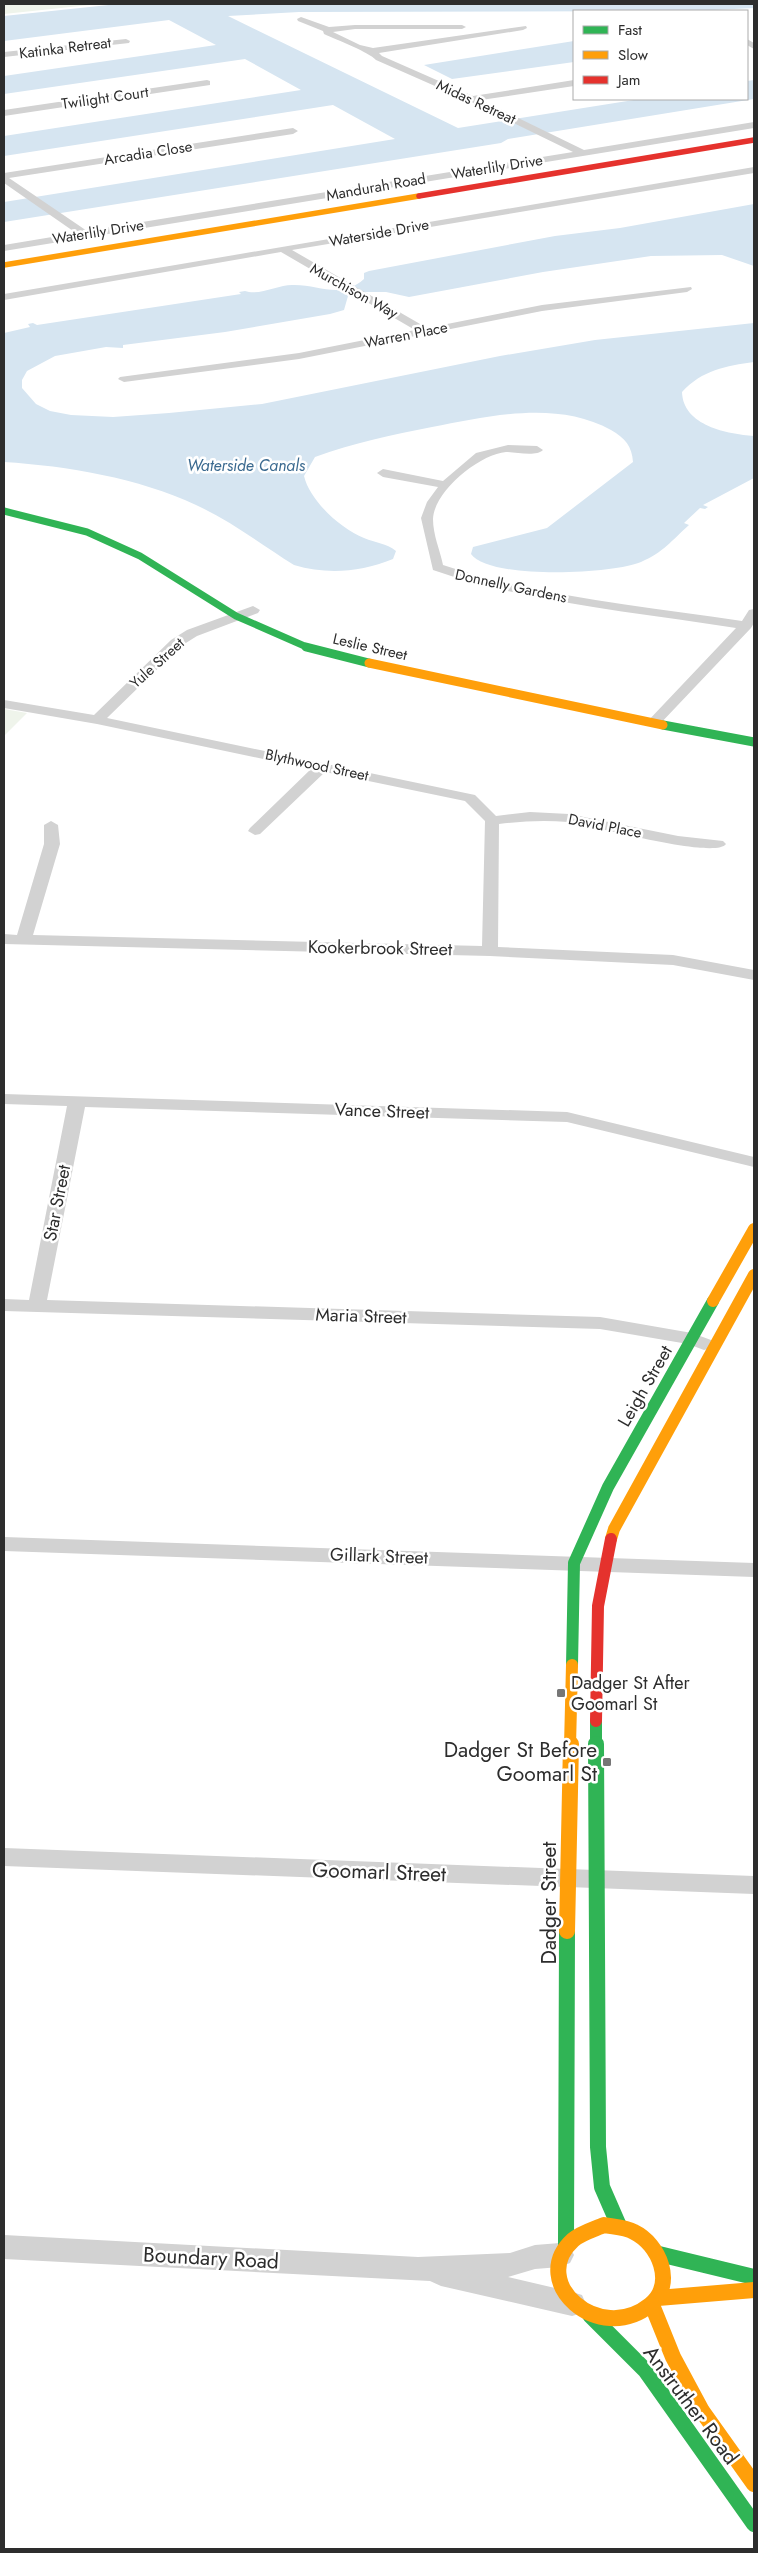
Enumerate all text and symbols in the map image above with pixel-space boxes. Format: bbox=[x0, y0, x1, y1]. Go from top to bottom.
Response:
legend bbox=[573, 10, 748, 100]
text: Fast bbox=[618, 19, 642, 41]
street label: Katinka Retreat bbox=[18, 31, 113, 65]
text: Slow bbox=[618, 44, 649, 66]
text: Jam bbox=[616, 69, 641, 91]
street label: Midas Retreat bbox=[433, 74, 520, 130]
street label: Twilight Court bbox=[60, 81, 150, 115]
street label: Arcadia Close bbox=[102, 135, 194, 171]
street label: Waterlily Drive bbox=[450, 149, 545, 185]
street label: Mandurah Road bbox=[324, 167, 428, 207]
street label: Waterside Drive bbox=[327, 213, 431, 253]
street label: Waterlily Drive bbox=[51, 214, 146, 250]
street label: Murchison Way bbox=[306, 258, 402, 324]
street label: Warren Place bbox=[362, 316, 450, 354]
water label: Waterside Canals bbox=[187, 454, 306, 477]
street label: Donnelly Gardens bbox=[453, 563, 569, 609]
street label: Leslie Street bbox=[331, 628, 410, 666]
street label: Yule Street bbox=[125, 632, 189, 693]
street label: Blythwood Street bbox=[263, 743, 371, 787]
street label: David Place bbox=[566, 808, 644, 844]
street label: Kookerbrook Street bbox=[308, 934, 453, 962]
street label: Vance Street bbox=[334, 1096, 430, 1126]
street label: Star Street bbox=[37, 1162, 77, 1243]
street label: Maria Street bbox=[315, 1301, 408, 1331]
street label: Leigh Street bbox=[611, 1340, 679, 1432]
street label: Gillark Street bbox=[330, 1541, 429, 1571]
place label: Dadger St After Goomarl St bbox=[571, 1670, 690, 1717]
marker: Dadger St After Goomarl St bbox=[555, 1687, 567, 1699]
place label: Dadger St Before Goomarl St bbox=[444, 1735, 597, 1789]
marker: Dadger St Before Goomarl St bbox=[601, 1756, 613, 1768]
street label: Dadger Street bbox=[534, 1842, 564, 1964]
street label: Goomarl Street bbox=[311, 1855, 447, 1889]
street label: Boundary Road bbox=[142, 2239, 280, 2277]
street label: Anstruther Road bbox=[636, 2339, 746, 2471]

